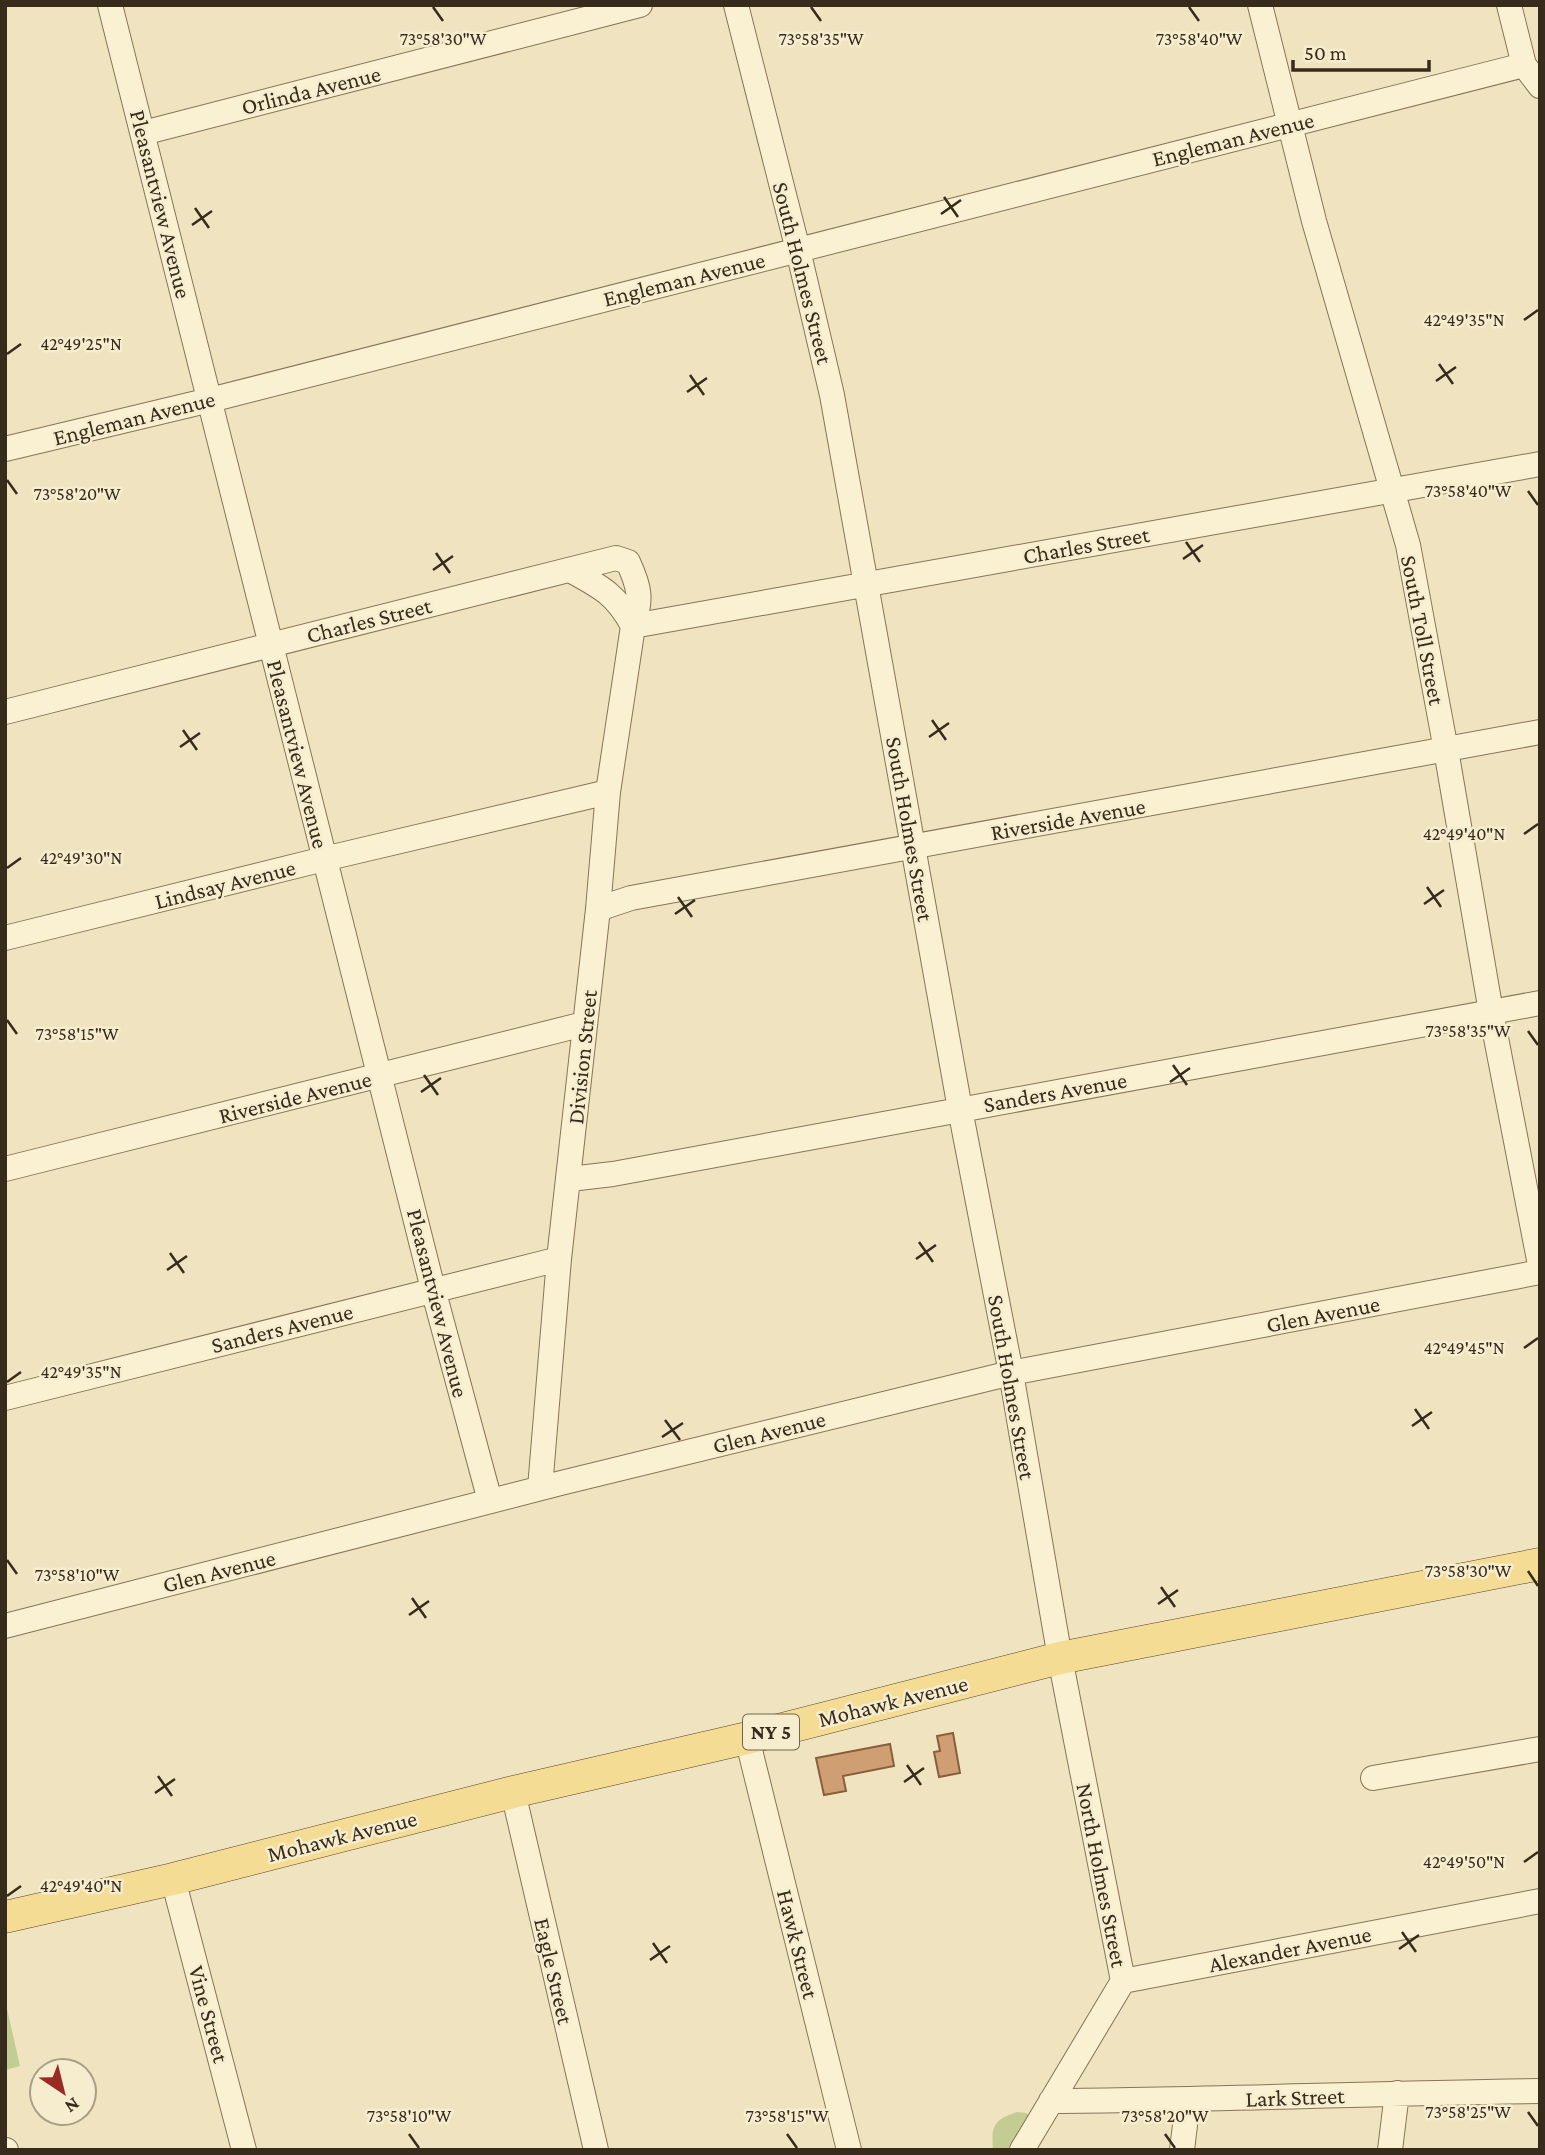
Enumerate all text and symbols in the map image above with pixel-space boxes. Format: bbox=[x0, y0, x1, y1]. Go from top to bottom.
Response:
scale bar bbox=[1293, 28, 1430, 72]
text: 73°58'30"W bbox=[400, 29, 487, 49]
text: 73°58'35"W bbox=[779, 29, 864, 49]
text: 73°58'40"W bbox=[1156, 29, 1243, 49]
text: 50 m bbox=[1304, 41, 1347, 65]
street label: Orlinda Avenue bbox=[239, 60, 383, 120]
street label: Engleman Avenue bbox=[1149, 106, 1317, 172]
street label: Pleasantview Avenue bbox=[125, 107, 197, 301]
street label: South Holmes Street bbox=[768, 179, 838, 367]
street label: Engleman Avenue bbox=[600, 246, 768, 312]
text: 42°49'35"N bbox=[1423, 310, 1505, 330]
text: 42°49'25"N bbox=[40, 334, 122, 354]
street label: Engleman Avenue bbox=[50, 385, 218, 451]
text: 73°58'40"W bbox=[1425, 481, 1512, 501]
text: 73°58'20"W bbox=[34, 484, 121, 504]
street label: Charles Street bbox=[1021, 521, 1152, 569]
street label: South Toll Street bbox=[1396, 553, 1450, 707]
street label: Charles Street bbox=[304, 592, 435, 648]
street label: Pleasantview Avenue bbox=[262, 657, 334, 851]
street label: South Holmes Street bbox=[881, 735, 939, 924]
street label: Riverside Avenue bbox=[989, 793, 1147, 845]
text: 42°49'40"N bbox=[1423, 824, 1505, 844]
text: 42°49'30"N bbox=[40, 848, 122, 868]
street label: Lindsay Avenue bbox=[152, 854, 298, 914]
street label: Division Street bbox=[562, 988, 602, 1125]
text: 73°58'35"W bbox=[1426, 1021, 1511, 1041]
text: 73°58'15"W bbox=[36, 1024, 119, 1044]
street label: Riverside Avenue bbox=[216, 1065, 374, 1129]
street label: Sanders Avenue bbox=[981, 1067, 1129, 1117]
street label: Pleasantview Avenue bbox=[402, 1206, 474, 1400]
street label: Glen Avenue bbox=[1264, 1290, 1382, 1338]
street label: South Holmes Street bbox=[983, 1293, 1041, 1482]
street label: Sanders Avenue bbox=[208, 1298, 356, 1358]
text: 42°49'45"N bbox=[1423, 1338, 1505, 1358]
text: 42°49'35"N bbox=[40, 1362, 122, 1382]
street label: Glen Avenue bbox=[710, 1405, 828, 1459]
street label: Glen Avenue bbox=[160, 1544, 278, 1598]
text: 73°58'30"W bbox=[1425, 1561, 1512, 1581]
text: 73°58'10"W bbox=[35, 1565, 120, 1585]
street label: Mohawk Avenue bbox=[815, 1670, 971, 1732]
road number: NY 5 bbox=[743, 1714, 799, 1750]
street label: North Holmes Street bbox=[1071, 1781, 1133, 1970]
street label: Mohawk Avenue bbox=[264, 1805, 420, 1867]
text: 42°49'50"N bbox=[1423, 1852, 1505, 1872]
text: 42°49'40"N bbox=[40, 1876, 122, 1896]
street label: Hawk Street bbox=[772, 1887, 824, 2002]
street label: Eagle Street bbox=[529, 1915, 579, 2027]
street label: Alexander Avenue bbox=[1207, 1920, 1373, 1978]
street label: Vine Street bbox=[184, 1963, 235, 2066]
north arrow bbox=[28, 2057, 98, 2127]
street label: Lark Street bbox=[1245, 2082, 1345, 2112]
text: N bbox=[61, 2093, 84, 2118]
text: 73°58'25"W bbox=[1425, 2102, 1511, 2122]
text: 73°58'10"W bbox=[367, 2106, 452, 2126]
text: 73°58'15"W bbox=[746, 2106, 829, 2126]
text: 73°58'20"W bbox=[1122, 2106, 1209, 2126]

